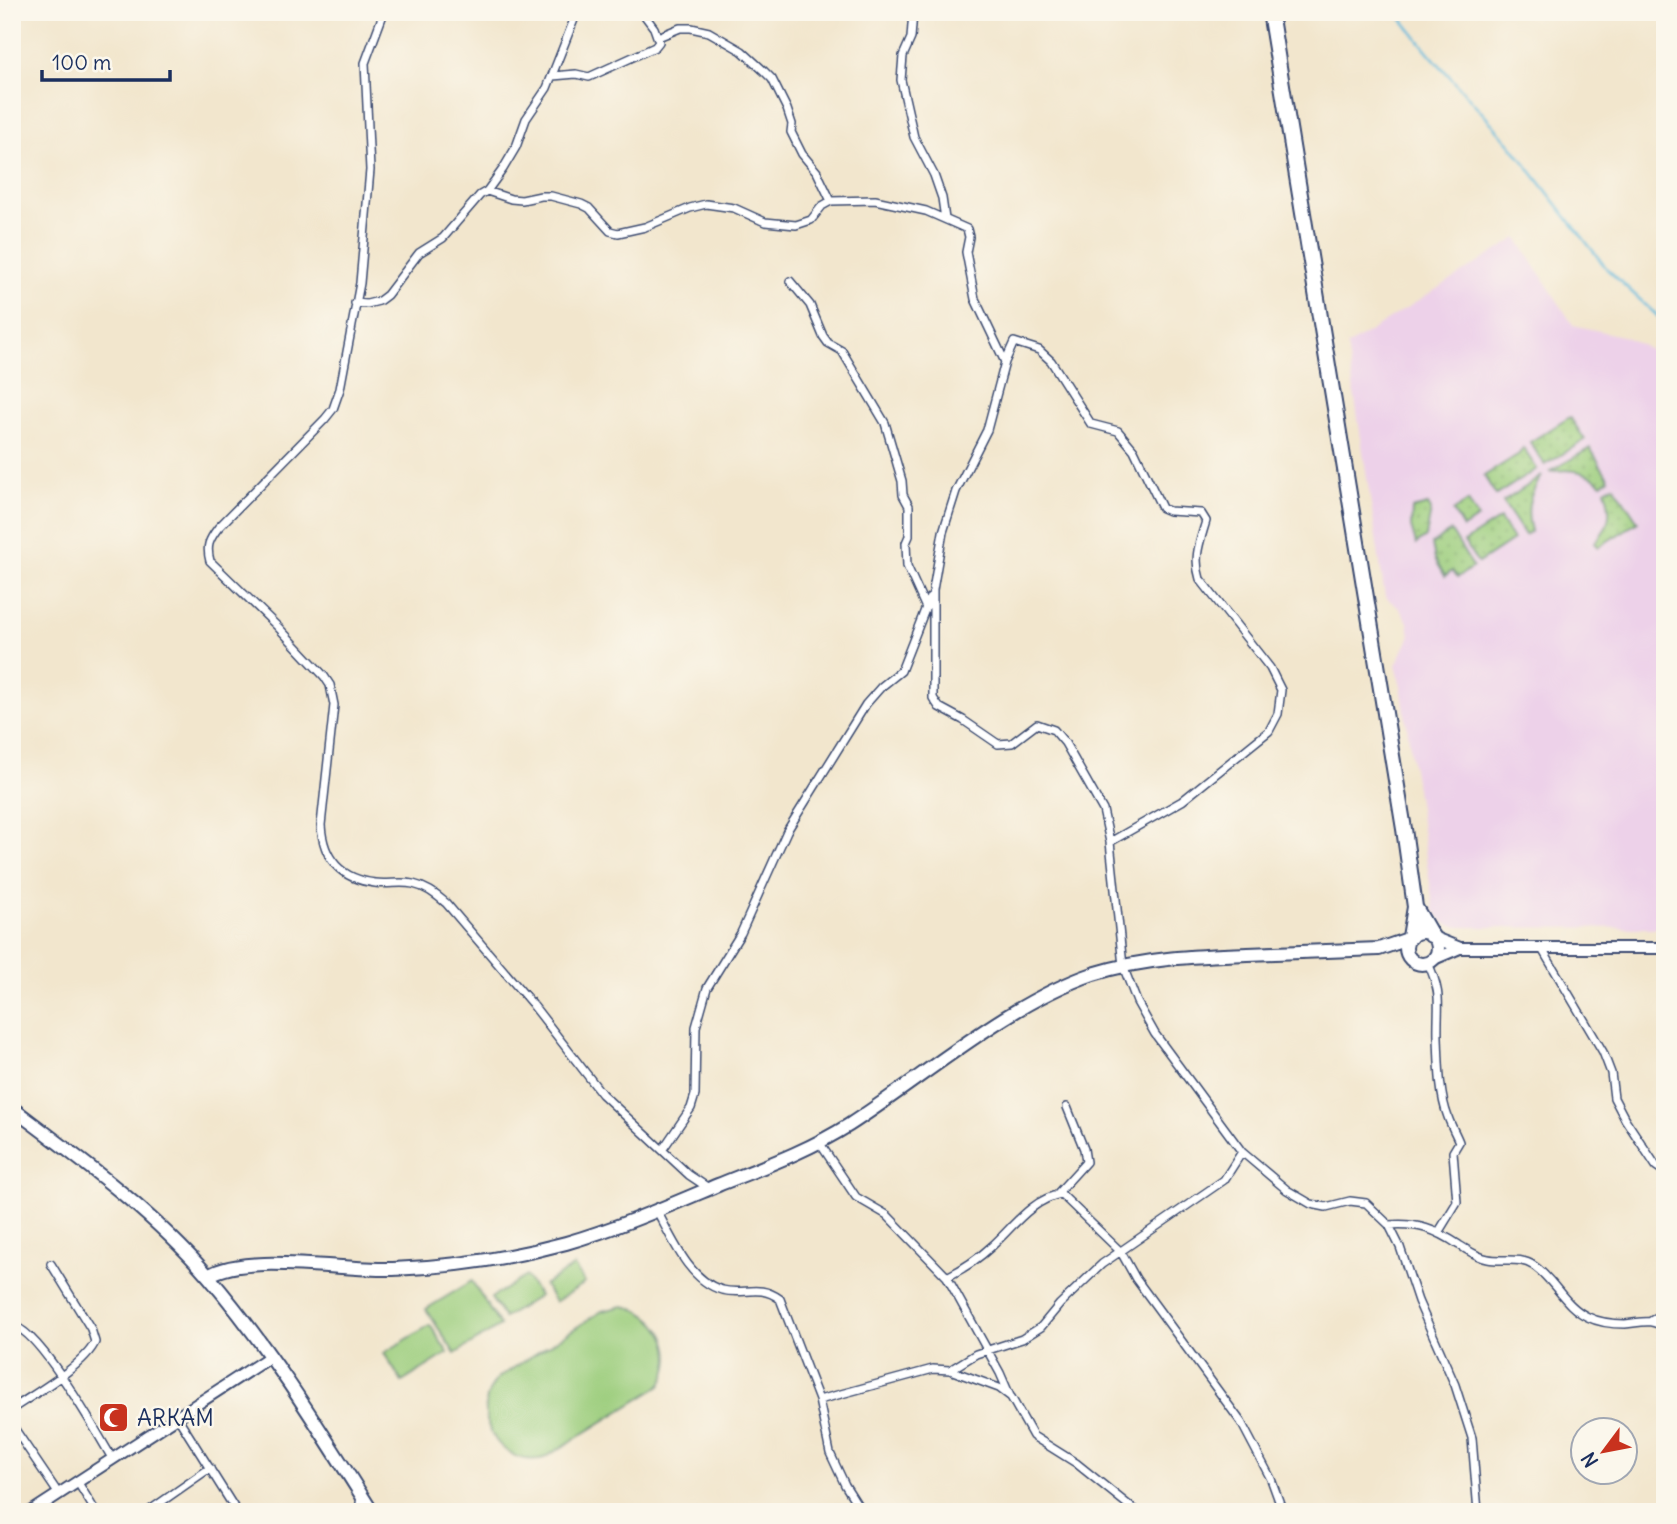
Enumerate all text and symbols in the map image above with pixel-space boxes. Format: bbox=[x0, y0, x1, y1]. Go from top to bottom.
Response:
scale bar bbox=[42, 38, 170, 82]
text: 100 m bbox=[52, 49, 111, 76]
mosque icon: ARKAM bbox=[97, 1400, 131, 1434]
place label: ARKAM bbox=[137, 1403, 214, 1432]
north arrow bbox=[1568, 1416, 1638, 1486]
text: N bbox=[1576, 1448, 1603, 1472]

